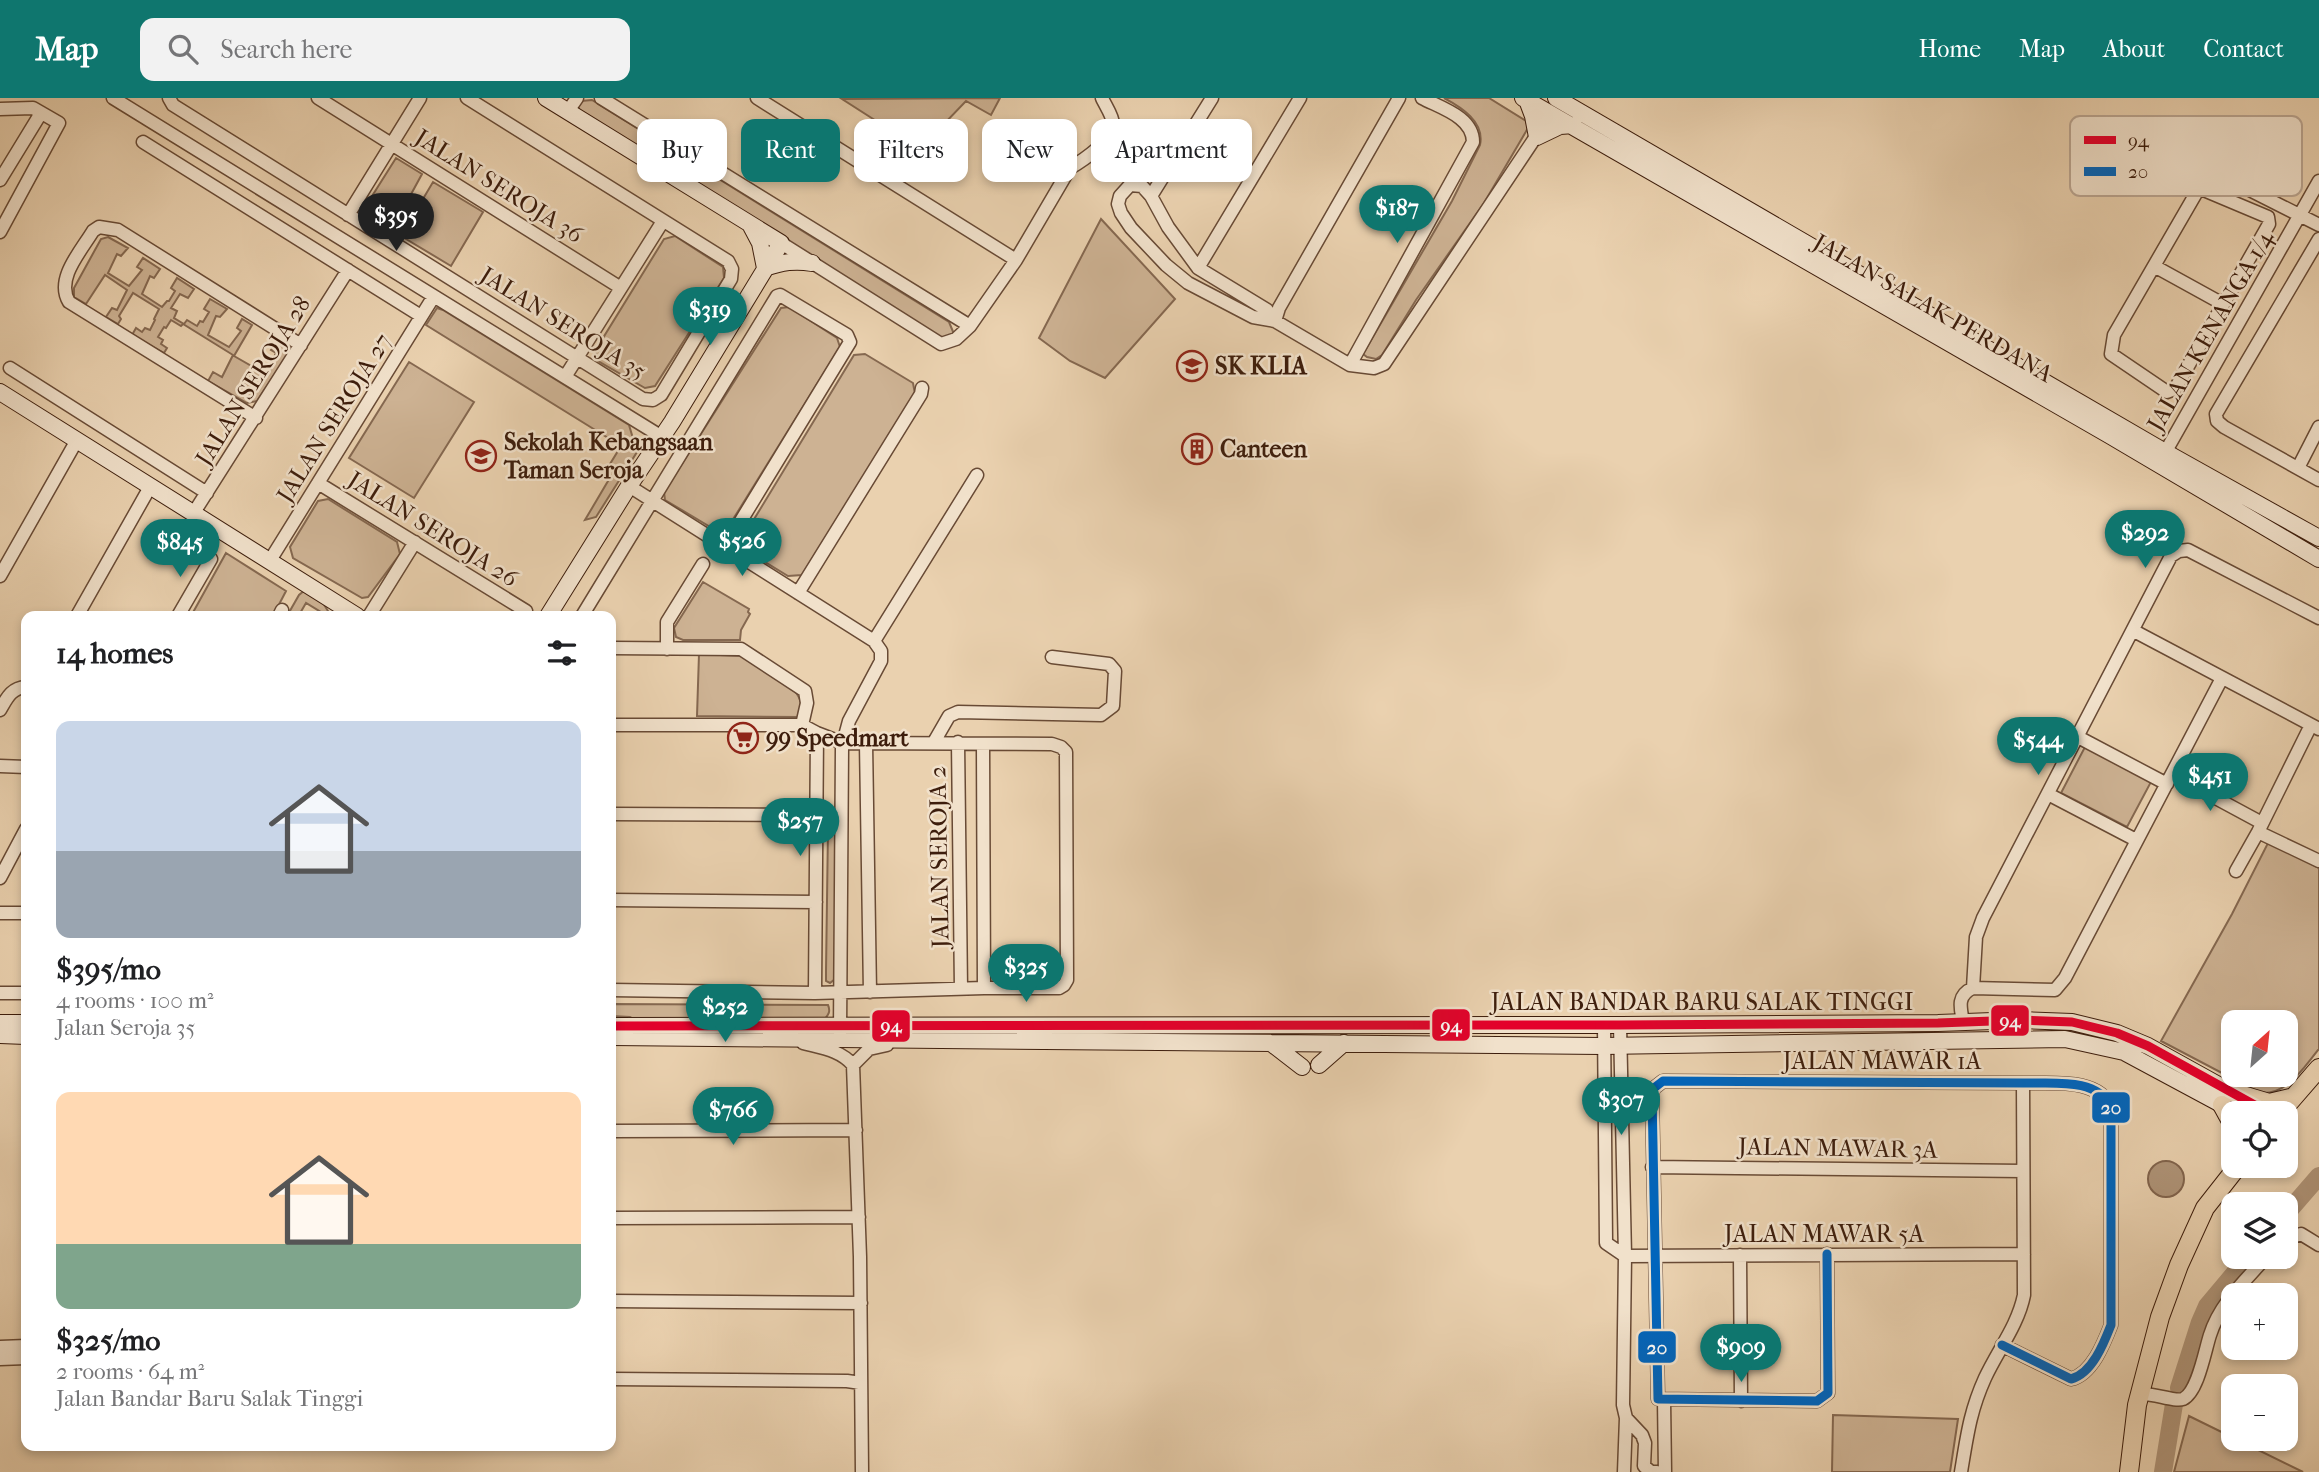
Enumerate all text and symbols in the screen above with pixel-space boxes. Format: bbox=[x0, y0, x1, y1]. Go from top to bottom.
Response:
search box bbox=[140, 18, 630, 81]
text: Map bbox=[35, 30, 98, 69]
icon: search bbox=[164, 30, 202, 68]
text: Search here bbox=[220, 34, 352, 65]
text: Home bbox=[1919, 35, 1981, 63]
text: Map bbox=[2019, 35, 2065, 63]
text: About bbox=[2103, 35, 2165, 63]
text: Contact bbox=[2203, 35, 2284, 63]
legend bbox=[2070, 116, 2302, 196]
chip: Buy bbox=[637, 119, 727, 182]
chip: Rent bbox=[741, 119, 840, 182]
chip: Filters bbox=[854, 119, 968, 182]
chip: New bbox=[982, 119, 1077, 182]
chip: Apartment bbox=[1091, 119, 1252, 182]
street label: JALAN SEROJA 36 bbox=[408, 122, 589, 250]
text: 94 bbox=[2128, 130, 2150, 152]
text: 20 bbox=[2128, 161, 2148, 183]
pin: $187 bbox=[1356, 186, 1438, 245]
pin: $395 bbox=[355, 194, 437, 253]
text: $187 bbox=[1375, 194, 1419, 221]
text: $395 bbox=[374, 202, 418, 229]
street label: JALAN KENANGA 1/4 bbox=[2140, 225, 2279, 438]
street label: JALAN SALAK PERDANA bbox=[1806, 227, 2058, 388]
street label: JALAN SEROJA 35 bbox=[473, 260, 651, 385]
pin: $319 bbox=[669, 288, 751, 347]
street label: JALAN SEROJA 28 bbox=[189, 291, 316, 473]
text: $319 bbox=[689, 296, 731, 323]
street label: JALAN SEROJA 27 bbox=[270, 328, 397, 509]
school or university icon: SK KLIA bbox=[1175, 349, 1209, 383]
place label: SK KLIA bbox=[1215, 352, 1308, 380]
place label: Sekolah Kebangsaan Taman Seroja bbox=[503, 428, 714, 484]
building icon: Canteen bbox=[1180, 432, 1214, 466]
place label: Canteen bbox=[1220, 435, 1308, 463]
school or university icon: Sekolah Kebangsaan Taman Seroja bbox=[464, 439, 498, 473]
street label: JALAN SEROJA 26 bbox=[341, 464, 524, 593]
pin: $292 bbox=[2104, 510, 2186, 570]
pin: $526 bbox=[701, 518, 783, 578]
pin: $845 bbox=[139, 519, 221, 579]
text: $292 bbox=[2121, 519, 2169, 546]
text: $526 bbox=[719, 527, 765, 554]
text: $845 bbox=[156, 528, 204, 555]
icon: filters bbox=[543, 634, 581, 672]
text: 14 homes bbox=[56, 636, 173, 671]
pin: $544 bbox=[1997, 718, 2079, 777]
supermarket icon: 99 Speedmart bbox=[726, 721, 760, 755]
place label: 99 Speedmart bbox=[765, 724, 909, 752]
text: $544 bbox=[2013, 726, 2063, 753]
pin: $451 bbox=[2169, 754, 2251, 813]
text: $451 bbox=[2188, 762, 2232, 789]
icon: home bbox=[256, 766, 382, 892]
street label: JALAN SEROJA 2 bbox=[923, 766, 955, 950]
pin: $257 bbox=[759, 798, 841, 858]
text: $257 bbox=[777, 807, 823, 834]
pin: $325 bbox=[985, 944, 1067, 1004]
text: $395/mo bbox=[56, 952, 161, 987]
text: $325 bbox=[1004, 953, 1048, 980]
pin: $252 bbox=[684, 984, 766, 1044]
text: 4 rooms · 100 m² bbox=[56, 987, 214, 1014]
street label: JALAN BANDAR BARU SALAK TINGGI bbox=[1489, 988, 1913, 1016]
text: $252 bbox=[702, 993, 748, 1020]
line badge: 94 bbox=[1990, 1004, 2030, 1037]
line badge: 94 bbox=[1431, 1008, 1471, 1042]
line badge: 94 bbox=[871, 1009, 911, 1043]
text: 94 bbox=[1998, 1010, 2021, 1032]
north arrow bbox=[2221, 1010, 2298, 1087]
map controls bbox=[2221, 1010, 2298, 1451]
text: Jalan Seroja 35 bbox=[56, 1014, 195, 1041]
text: 94 bbox=[879, 1015, 902, 1037]
text: 94 bbox=[1439, 1015, 1462, 1037]
street label: JALAN MAWAR 1A bbox=[1781, 1047, 1982, 1075]
pin: $307 bbox=[1580, 1077, 1662, 1137]
text: $307 bbox=[1598, 1086, 1644, 1113]
pin: $766 bbox=[692, 1088, 774, 1147]
line badge: 20 bbox=[2091, 1091, 2131, 1124]
text: $766 bbox=[709, 1096, 757, 1123]
text: 20 bbox=[2101, 1097, 2121, 1119]
button: locate bbox=[2221, 1101, 2298, 1178]
street label: JALAN MAWAR 3A bbox=[1736, 1132, 1938, 1164]
icon: home bbox=[256, 1137, 382, 1263]
button: layers bbox=[2221, 1192, 2298, 1269]
street label: JALAN MAWAR 5A bbox=[1722, 1220, 1925, 1248]
button: + bbox=[2221, 1283, 2298, 1360]
text: $325/mo bbox=[56, 1323, 161, 1358]
pin: $909 bbox=[1700, 1324, 1782, 1384]
line badge: 20 bbox=[1637, 1330, 1677, 1364]
text: $909 bbox=[1716, 1333, 1766, 1360]
text: 20 bbox=[1647, 1337, 1667, 1359]
text: 2 rooms · 64 m² bbox=[56, 1358, 204, 1385]
button: − bbox=[2221, 1374, 2298, 1451]
text: Jalan Bandar Baru Salak Tinggi bbox=[56, 1385, 363, 1412]

